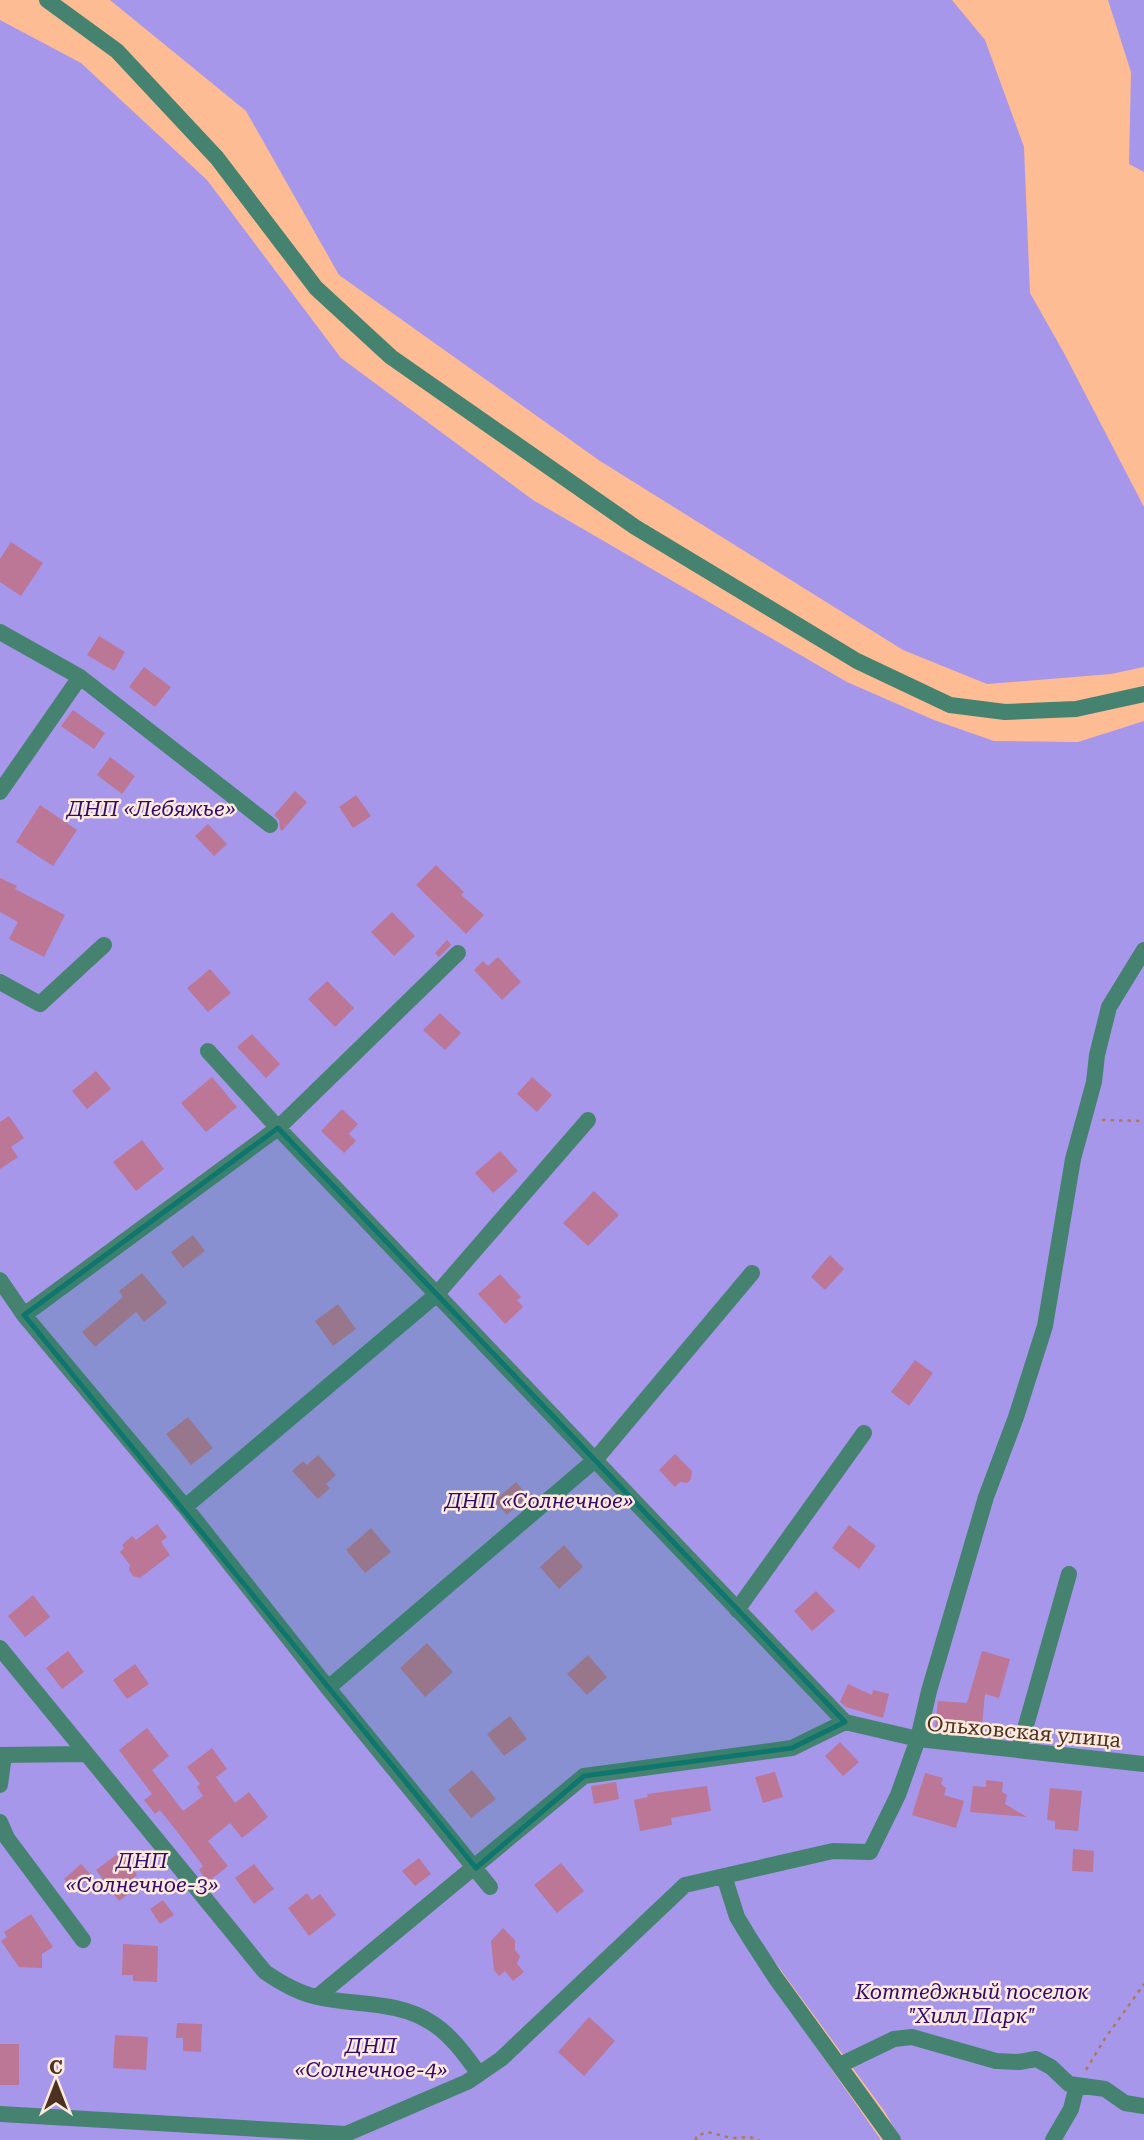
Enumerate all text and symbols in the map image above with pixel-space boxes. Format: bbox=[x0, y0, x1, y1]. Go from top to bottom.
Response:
park label: ДНП «Лебяжье» bbox=[65, 797, 235, 821]
park label: ДНП «Солнечное» bbox=[443, 1489, 633, 1513]
street label: Ольховская улица bbox=[926, 1712, 1123, 1752]
park label: ДНП «Солнечное-3» bbox=[66, 1849, 218, 1897]
park label: Коттеджный поселок "Хилл Парк" bbox=[854, 1980, 1089, 2028]
park label: ДНП «Солнечное-4» bbox=[295, 2034, 447, 2082]
north arrow bbox=[21, 2049, 91, 2119]
text: С bbox=[49, 2056, 63, 2079]

